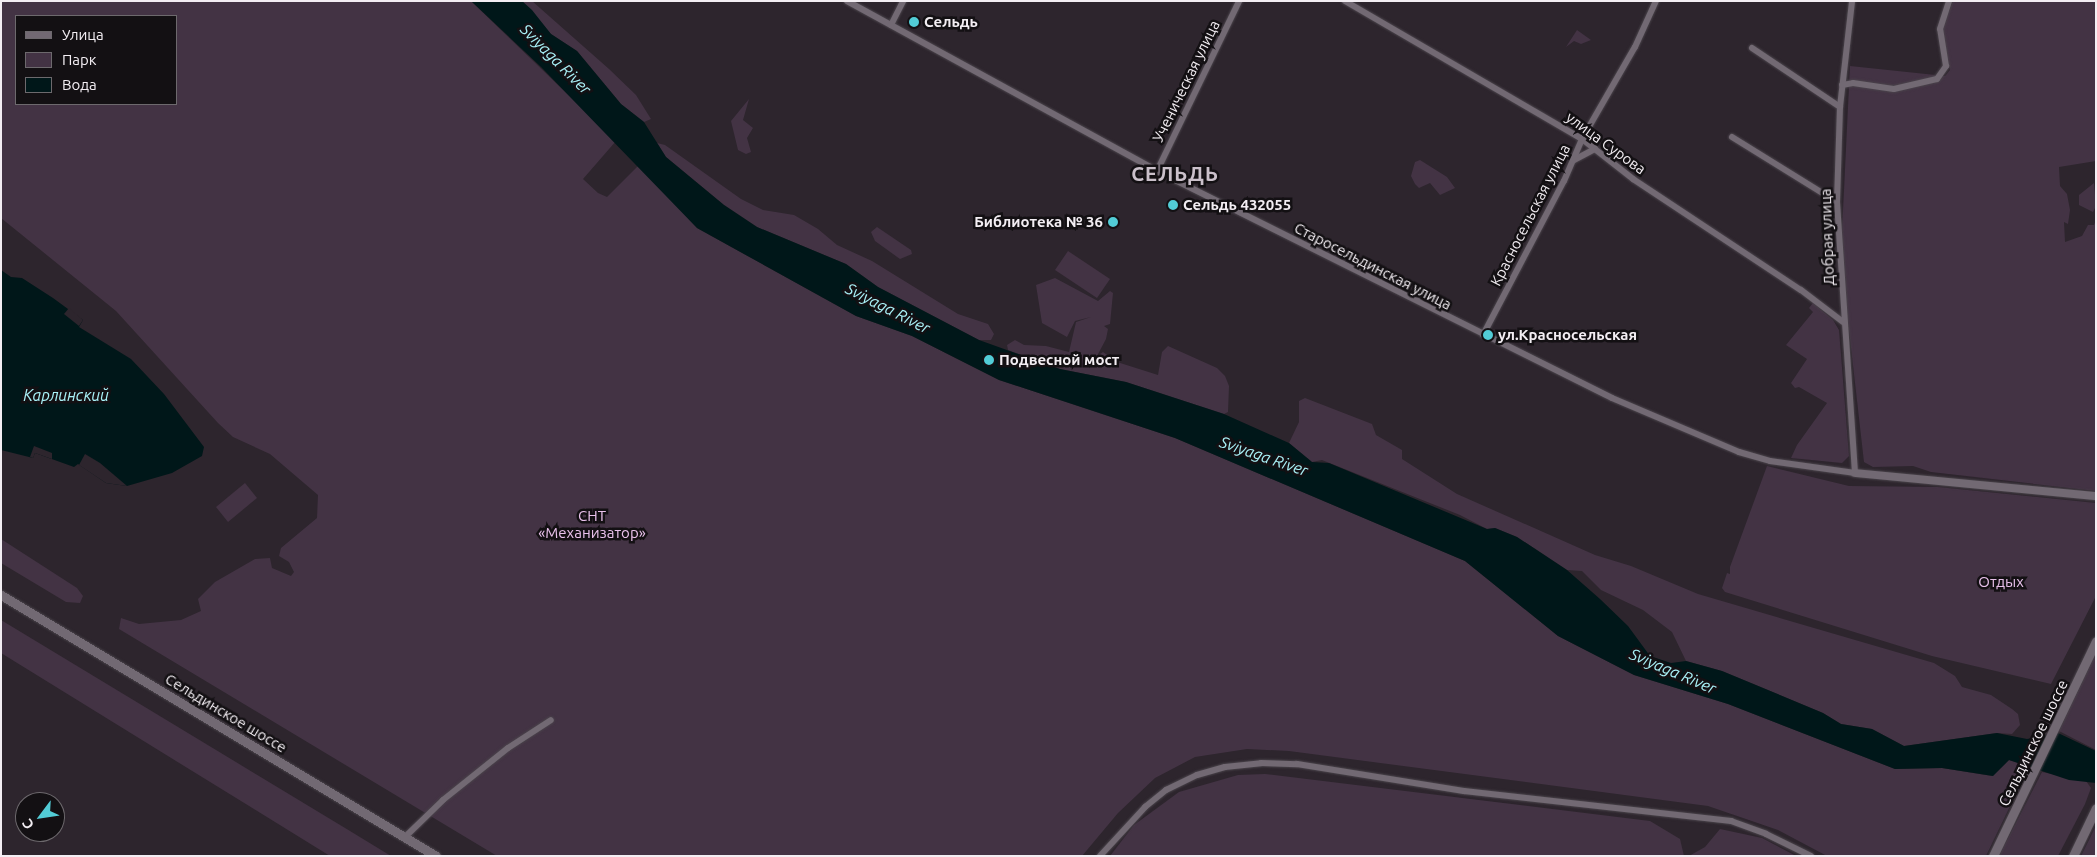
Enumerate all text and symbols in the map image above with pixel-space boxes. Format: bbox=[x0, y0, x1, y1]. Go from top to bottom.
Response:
place label: Сельдь bbox=[924, 13, 978, 31]
legend bbox=[15, 15, 178, 105]
marker: Сельдь bbox=[908, 16, 920, 28]
street label: Ученическая улица bbox=[1149, 17, 1223, 145]
water label: Sviyaga River bbox=[517, 20, 595, 98]
text: Улица bbox=[62, 26, 104, 43]
text: Парк bbox=[62, 51, 97, 68]
text: Вода bbox=[62, 76, 97, 93]
street label: улица Сурова bbox=[1563, 108, 1649, 178]
street label: Красносельская улица bbox=[1486, 141, 1574, 289]
district label: СЕЛЬДЬ bbox=[1130, 161, 1220, 185]
street label: Добрая улица bbox=[1816, 188, 1838, 286]
place label: Сельдь 432055 bbox=[1183, 196, 1291, 214]
marker: Сельдь 432055 bbox=[1167, 199, 1179, 211]
place label: Библиотека № 36 bbox=[974, 213, 1103, 231]
marker: Библиотека № 36 bbox=[1107, 216, 1119, 228]
street label: Старосельдинская улица bbox=[1291, 218, 1455, 314]
water label: Sviyaga River bbox=[843, 279, 933, 337]
place label: ул.Красносельская bbox=[1498, 326, 1637, 344]
marker: ул.Красносельская bbox=[1482, 329, 1494, 341]
place label: Подвесной мост bbox=[999, 351, 1119, 369]
marker: Подвесной мост bbox=[983, 354, 995, 366]
water label: Карлинский bbox=[23, 385, 109, 405]
water label: Sviyaga River bbox=[1217, 432, 1311, 480]
park label: СНТ «Механизатор» bbox=[538, 506, 646, 541]
park label: Отдых bbox=[1978, 573, 2024, 591]
water label: Sviyaga River bbox=[1627, 644, 1719, 698]
street label: Сельдинское шоссе bbox=[162, 670, 290, 756]
street label: Сельдинское шоссе bbox=[1995, 677, 2071, 809]
north arrow bbox=[15, 792, 65, 842]
text: С bbox=[19, 816, 37, 832]

